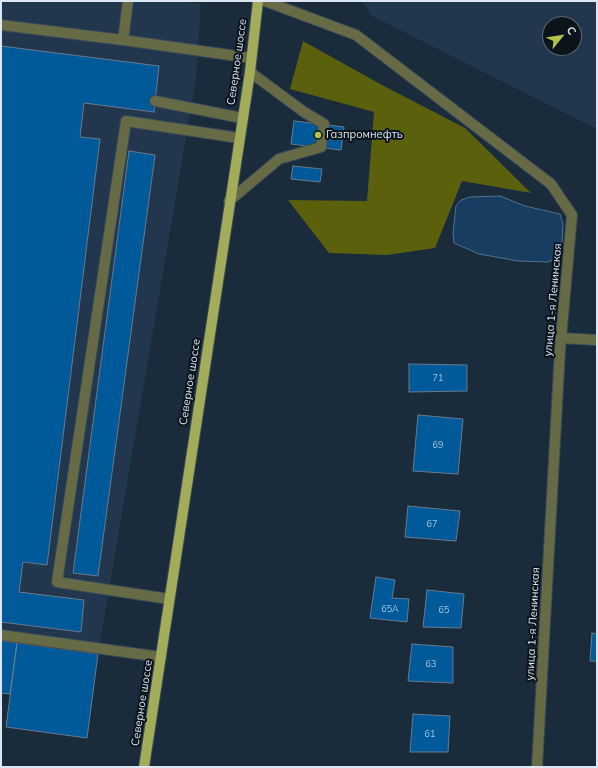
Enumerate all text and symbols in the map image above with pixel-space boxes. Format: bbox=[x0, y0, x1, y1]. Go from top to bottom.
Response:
north arrow bbox=[542, 16, 582, 56]
street label: Северное шоссе bbox=[224, 18, 250, 106]
text: С bbox=[564, 24, 579, 37]
place label: Газпромнефть bbox=[326, 128, 403, 142]
marker: Газпромнефть bbox=[313, 130, 323, 140]
street label: улица 1-я Ленинская bbox=[541, 243, 565, 357]
street label: Северное шоссе bbox=[177, 338, 203, 426]
house number: 71 bbox=[433, 373, 443, 383]
house number: 69 bbox=[433, 440, 443, 450]
house number: 67 bbox=[427, 519, 437, 529]
street label: улица 1-я Ленинская bbox=[523, 567, 543, 681]
house number: 65А bbox=[381, 604, 399, 614]
house number: 65 bbox=[439, 605, 449, 615]
street label: Северное шоссе bbox=[129, 659, 155, 747]
house number: 63 bbox=[426, 659, 436, 669]
house number: 61 bbox=[425, 729, 435, 739]

